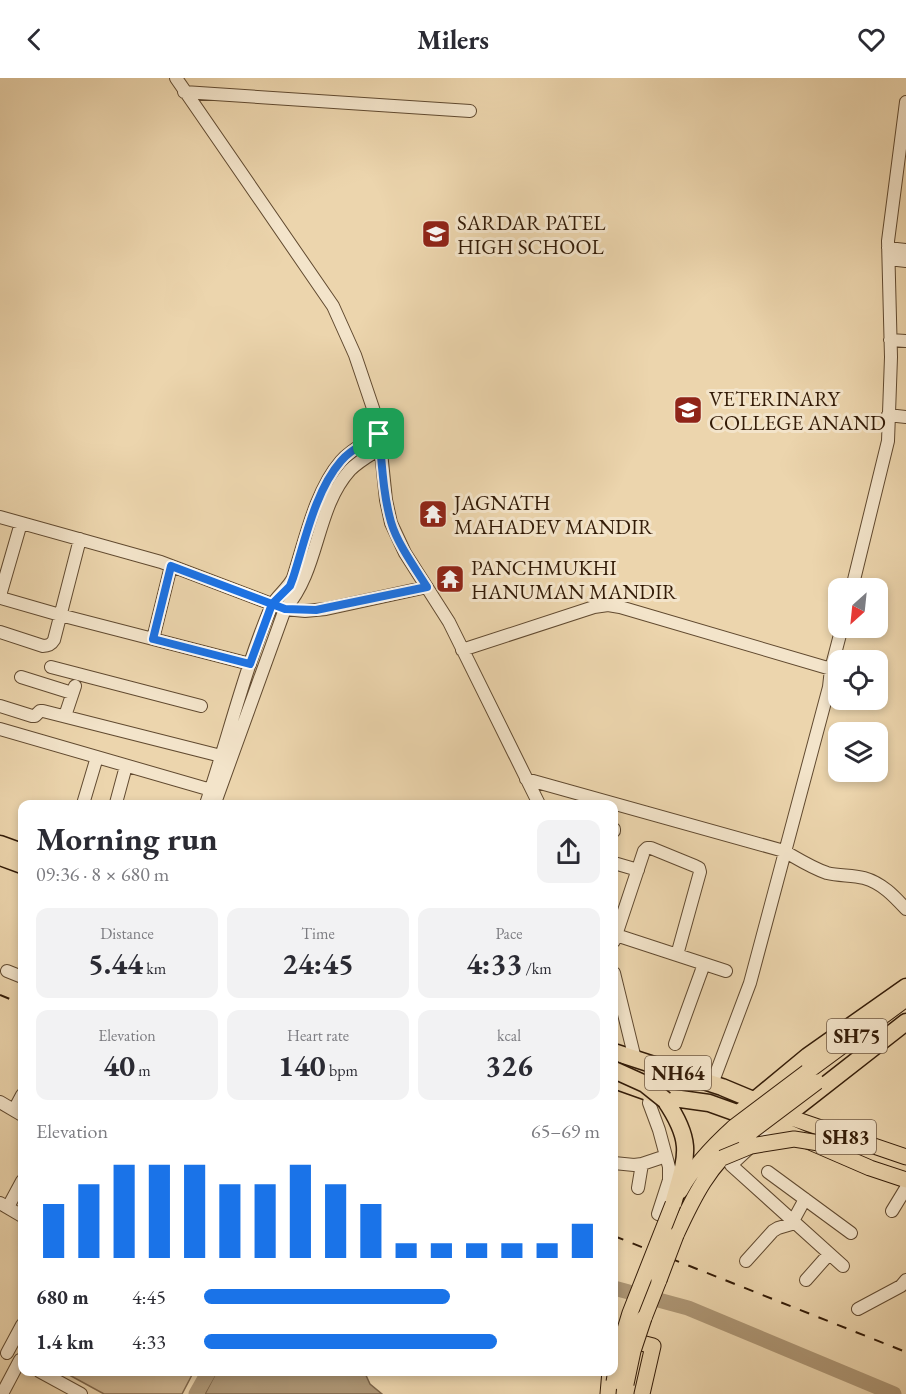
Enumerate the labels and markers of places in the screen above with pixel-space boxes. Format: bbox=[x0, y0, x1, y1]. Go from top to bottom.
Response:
place label: SARDAR PATEL HIGH SCHOOL bbox=[457, 209, 606, 260]
school or university icon: SARDAR PATEL HIGH SCHOOL bbox=[420, 218, 452, 250]
place label: VETERINARY COLLEGE ANAND bbox=[709, 385, 886, 436]
school or university icon: VETERINARY COLLEGE ANAND bbox=[672, 394, 704, 426]
pin bbox=[353, 408, 404, 459]
place label: JAGNATH MAHADEV MANDIR bbox=[452, 489, 654, 540]
temple icon: JAGNATH MAHADEV MANDIR bbox=[417, 498, 449, 530]
place label: PANCHMUKHI HANUMAN MANDIR bbox=[471, 554, 678, 605]
temple icon: PANCHMUKHI HANUMAN MANDIR bbox=[434, 563, 466, 595]

